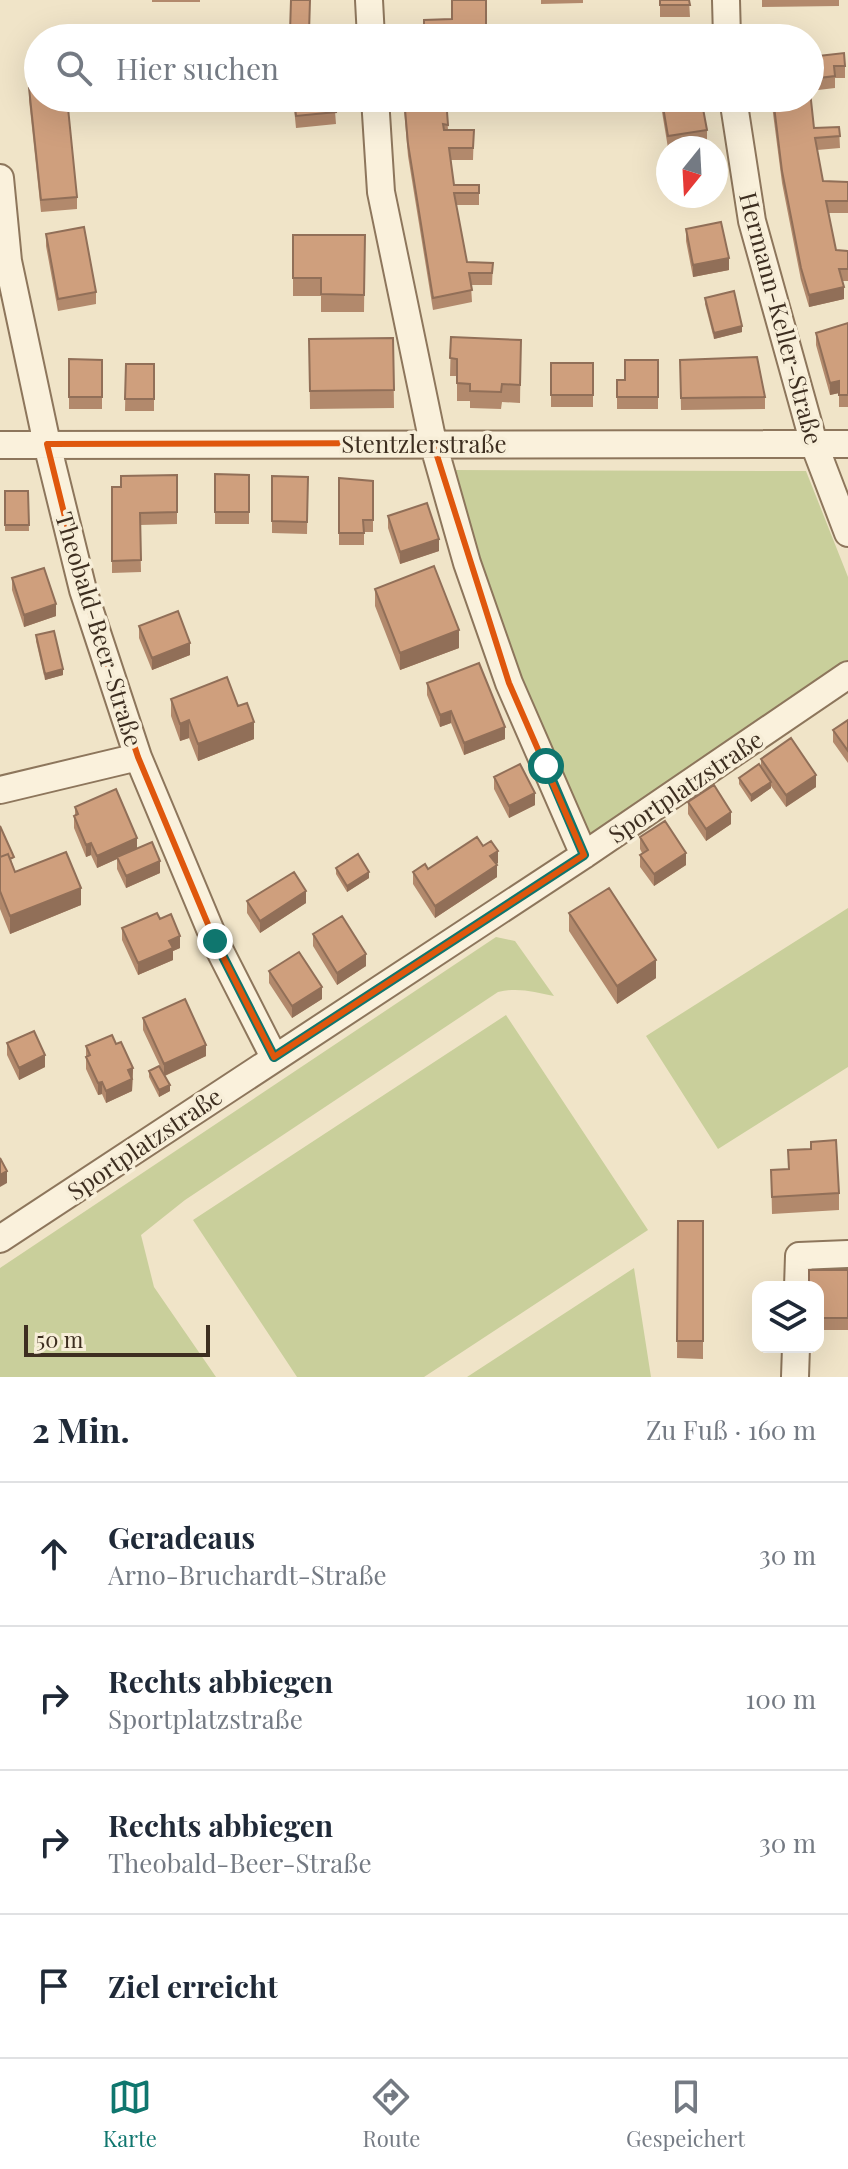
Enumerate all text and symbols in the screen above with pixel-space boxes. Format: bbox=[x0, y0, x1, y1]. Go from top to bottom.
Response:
search box bbox=[24, 24, 824, 112]
icon: search bbox=[52, 46, 96, 90]
text: Hier suchen bbox=[116, 48, 279, 88]
north arrow bbox=[656, 136, 728, 208]
street label: Hermann-Keller-Straße bbox=[733, 188, 831, 448]
street label: Stentzlerstraße bbox=[341, 427, 507, 459]
street label: Theobald-Beer-Straße bbox=[49, 508, 151, 750]
street label: Sportplatzstraße bbox=[601, 722, 769, 850]
route start bbox=[528, 748, 564, 784]
route end bbox=[197, 923, 233, 959]
street label: Sportplatzstraße bbox=[60, 1079, 228, 1207]
map controls bbox=[752, 1281, 824, 1353]
button: layers bbox=[752, 1281, 824, 1353]
scale bar bbox=[24, 1321, 210, 1357]
text: 50 m bbox=[36, 1324, 83, 1354]
text: 2 Min. bbox=[32, 1406, 130, 1452]
text: Zu Fuß · 160 m bbox=[646, 1412, 816, 1447]
text: Geradeaus bbox=[108, 1517, 255, 1557]
icon: ahead bbox=[32, 1532, 76, 1576]
text: 30 m bbox=[759, 1537, 816, 1572]
text: Arno-Bruchardt-Straße bbox=[108, 1557, 387, 1592]
text: Rechts abbiegen bbox=[108, 1661, 333, 1701]
icon: right bbox=[32, 1676, 76, 1720]
text: 100 m bbox=[746, 1681, 816, 1716]
text: Sportplatzstraße bbox=[108, 1701, 303, 1736]
text: Rechts abbiegen bbox=[108, 1805, 333, 1845]
icon: right bbox=[32, 1820, 76, 1864]
text: 30 m bbox=[759, 1825, 816, 1860]
text: Theobald-Beer-Straße bbox=[108, 1845, 372, 1880]
icon: arrive bbox=[32, 1964, 76, 2008]
text: Ziel erreicht bbox=[108, 1966, 278, 2006]
tab: Karte bbox=[103, 2075, 157, 2153]
tab: Route bbox=[362, 2075, 420, 2153]
tab: Gespeichert bbox=[626, 2075, 745, 2153]

